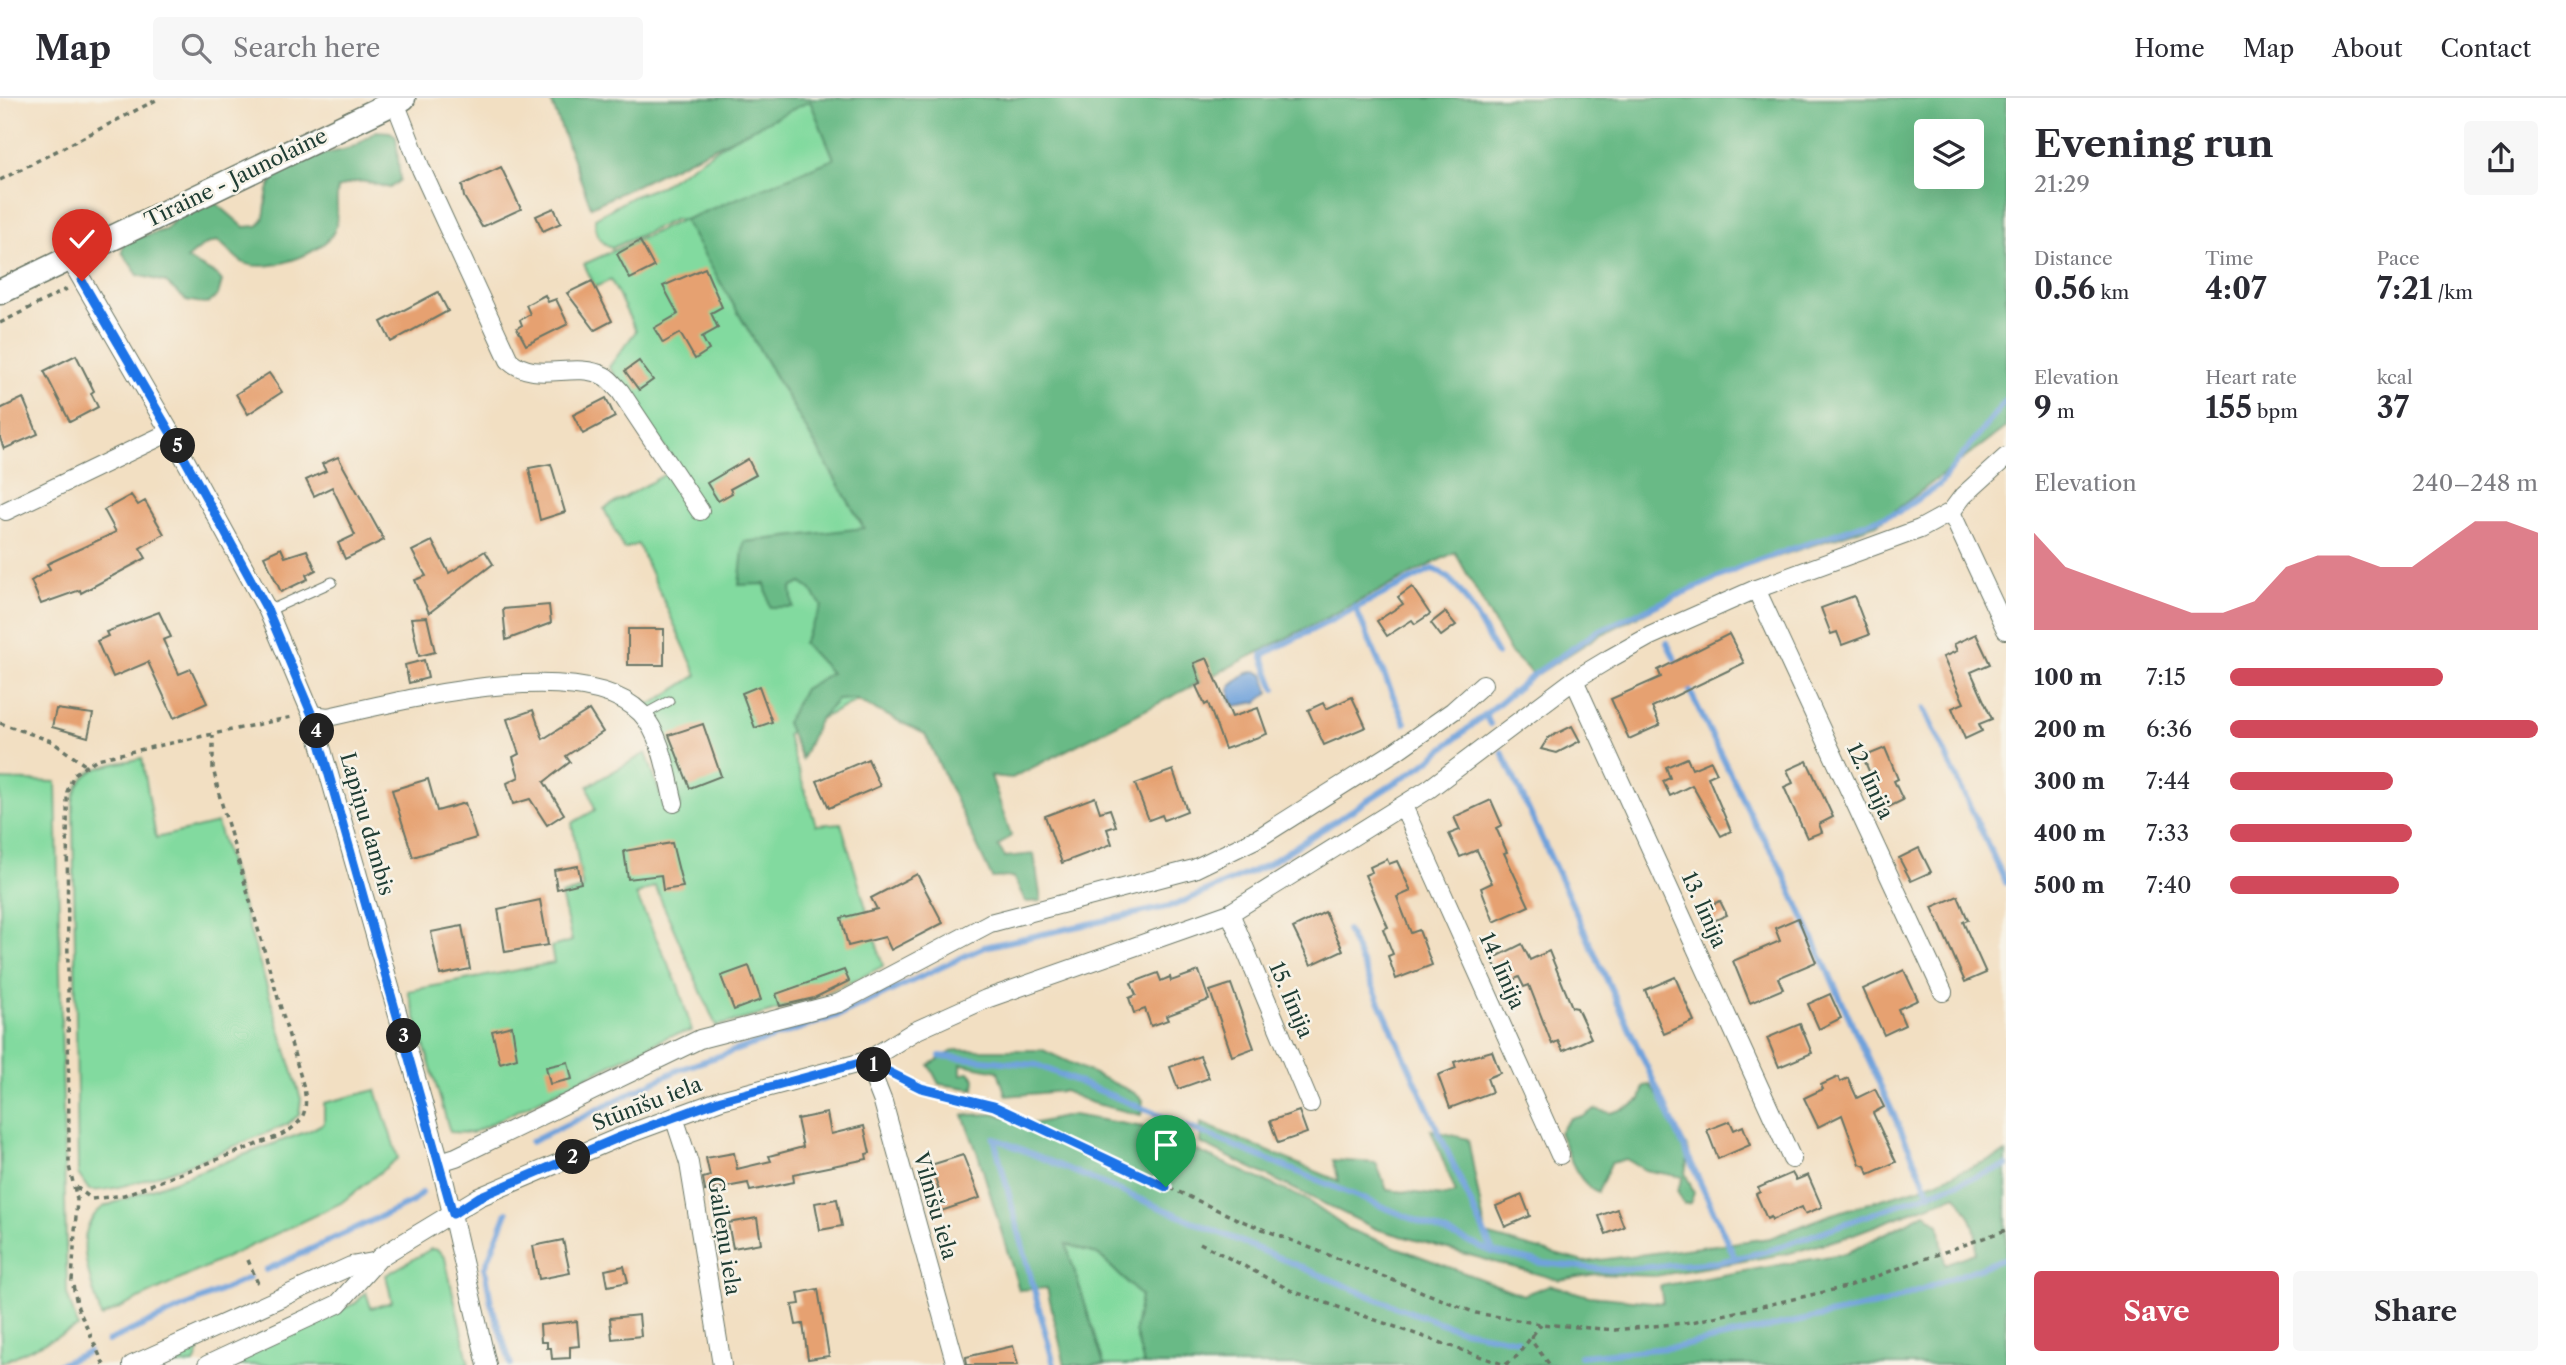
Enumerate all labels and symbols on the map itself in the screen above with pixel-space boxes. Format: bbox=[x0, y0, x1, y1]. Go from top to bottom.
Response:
street label: Tīraine - Jaunolaine bbox=[141, 123, 331, 233]
pin bbox=[52, 209, 112, 281]
pin: 5 bbox=[160, 428, 196, 464]
pin: 4 bbox=[300, 714, 334, 748]
street label: 12. līnija bbox=[1842, 739, 1899, 824]
street label: Lapiņu dambis bbox=[334, 750, 400, 898]
street label: 13. līnija bbox=[1677, 868, 1733, 953]
street label: 14. līnija bbox=[1475, 929, 1531, 1014]
street label: 15. līnija bbox=[1264, 958, 1319, 1043]
pin: 3 bbox=[386, 1018, 422, 1054]
pin: 1 bbox=[856, 1048, 892, 1082]
street label: Stūnīšu iela bbox=[589, 1071, 706, 1136]
pin bbox=[1136, 1115, 1196, 1187]
pin: 2 bbox=[556, 1140, 590, 1174]
street label: Vilnīšu iela bbox=[908, 1148, 963, 1263]
street label: Gaileņu iela bbox=[702, 1175, 746, 1298]

